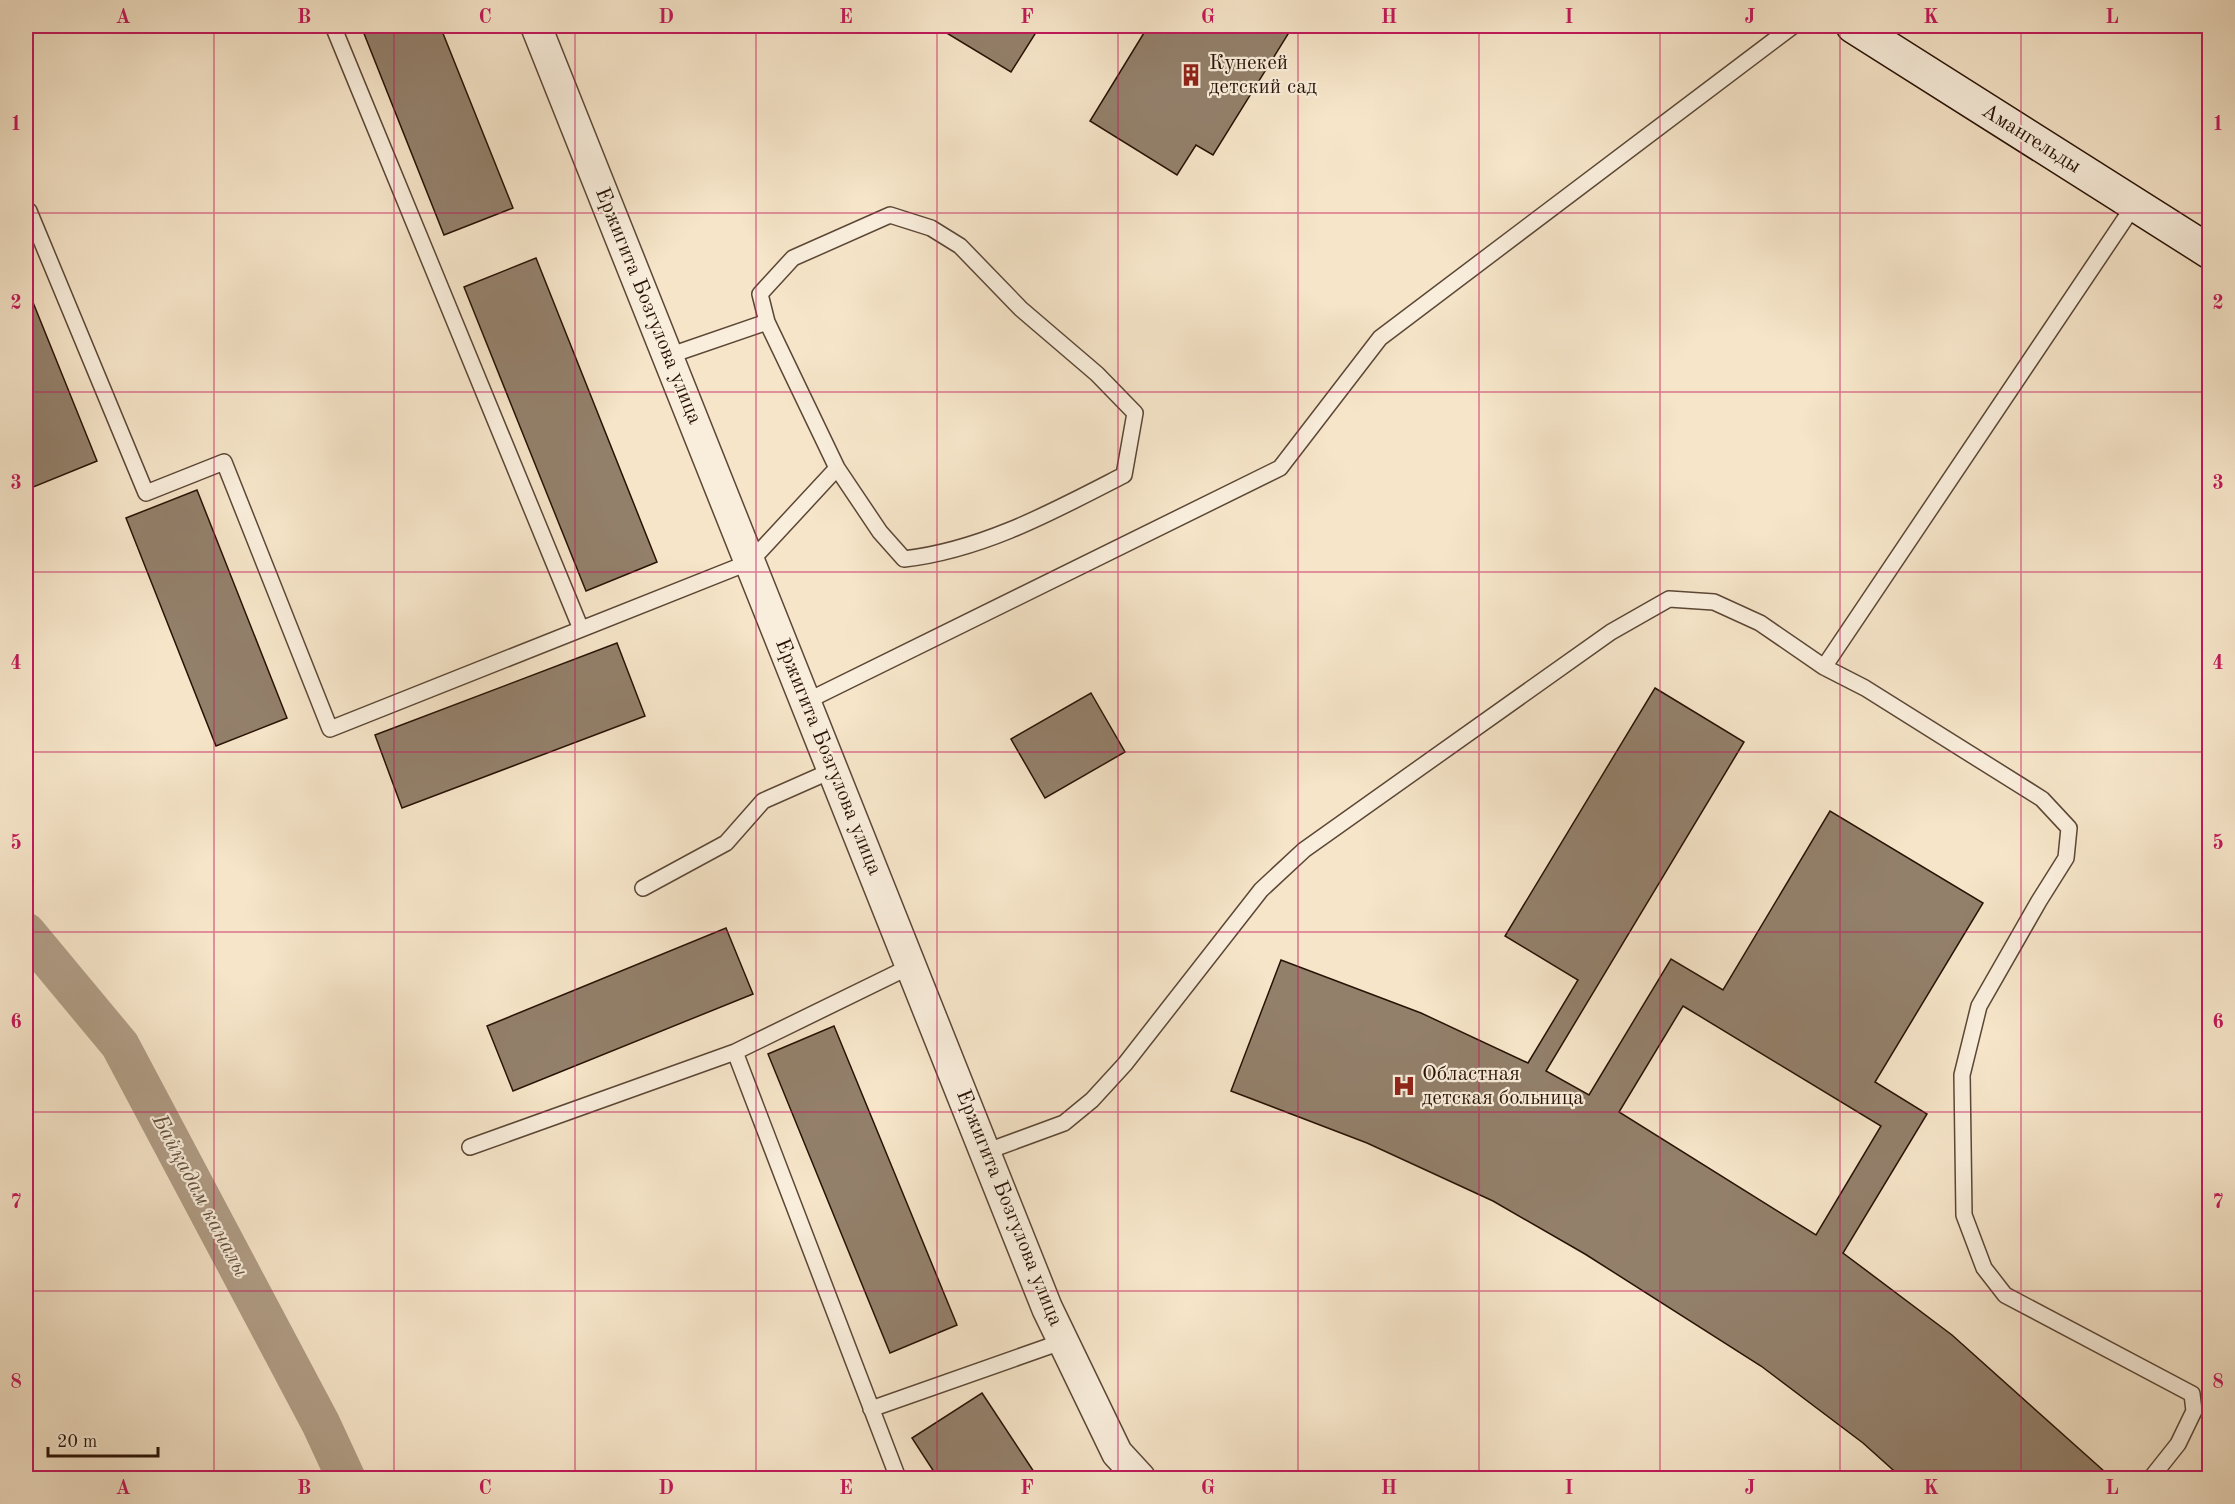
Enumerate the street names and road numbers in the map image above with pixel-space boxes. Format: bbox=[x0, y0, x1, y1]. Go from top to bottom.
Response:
street label: Амангельды bbox=[1978, 100, 2084, 178]
street label: Ержигита Бозгулова улица bbox=[591, 185, 705, 427]
street label: Ержигита Бозгулова улица bbox=[771, 636, 885, 878]
street label: Ержигита Бозгулова улица bbox=[952, 1087, 1066, 1329]

